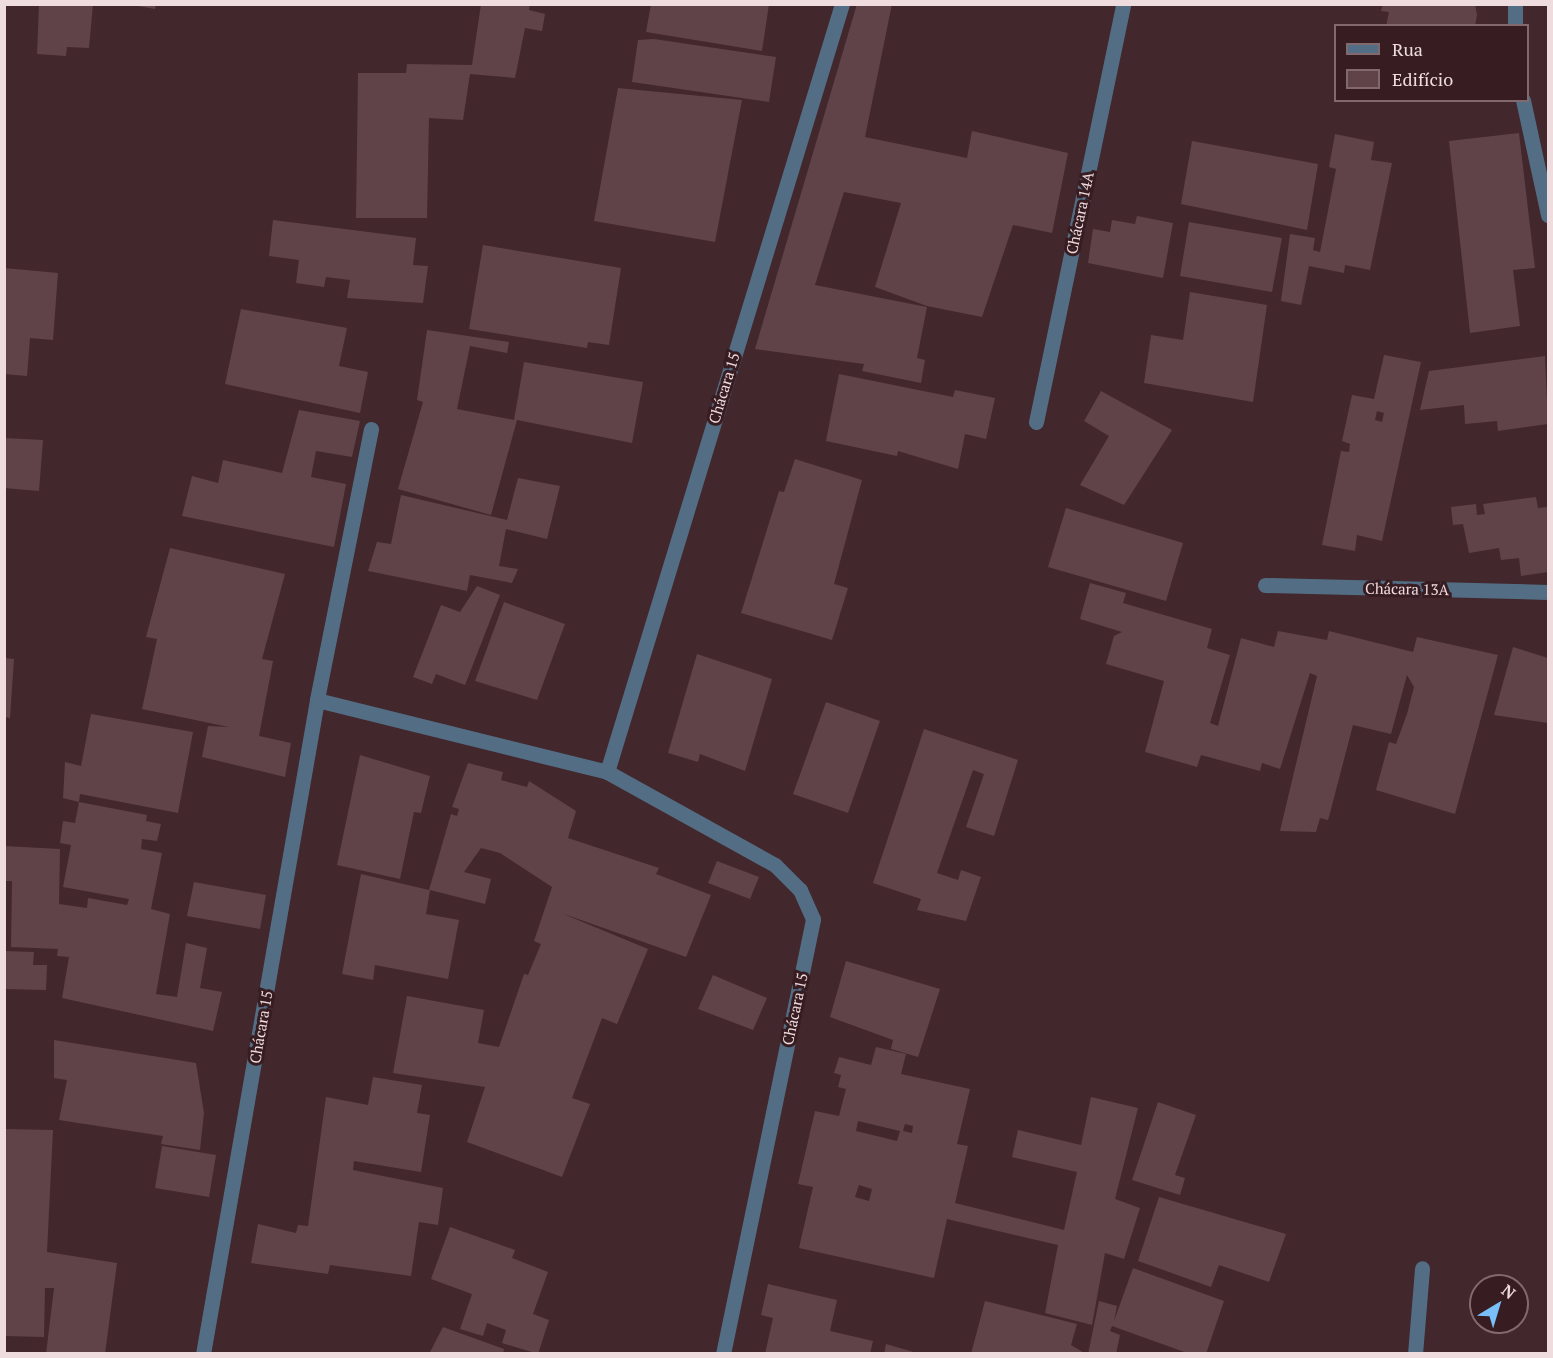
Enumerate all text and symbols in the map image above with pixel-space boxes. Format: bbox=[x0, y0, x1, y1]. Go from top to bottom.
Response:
legend bbox=[1334, 24, 1529, 102]
text: Rua bbox=[1392, 37, 1423, 61]
text: Edifício bbox=[1392, 67, 1453, 91]
street label: Chácara 14A bbox=[1062, 170, 1098, 256]
street label: Chácara 15 bbox=[705, 350, 743, 426]
street label: Chácara 13A bbox=[1365, 579, 1449, 599]
street label: Chácara 15 bbox=[779, 971, 811, 1047]
street label: Chácara 15 bbox=[246, 989, 276, 1065]
north arrow bbox=[1469, 1274, 1529, 1334]
text: N bbox=[1497, 1279, 1520, 1304]

